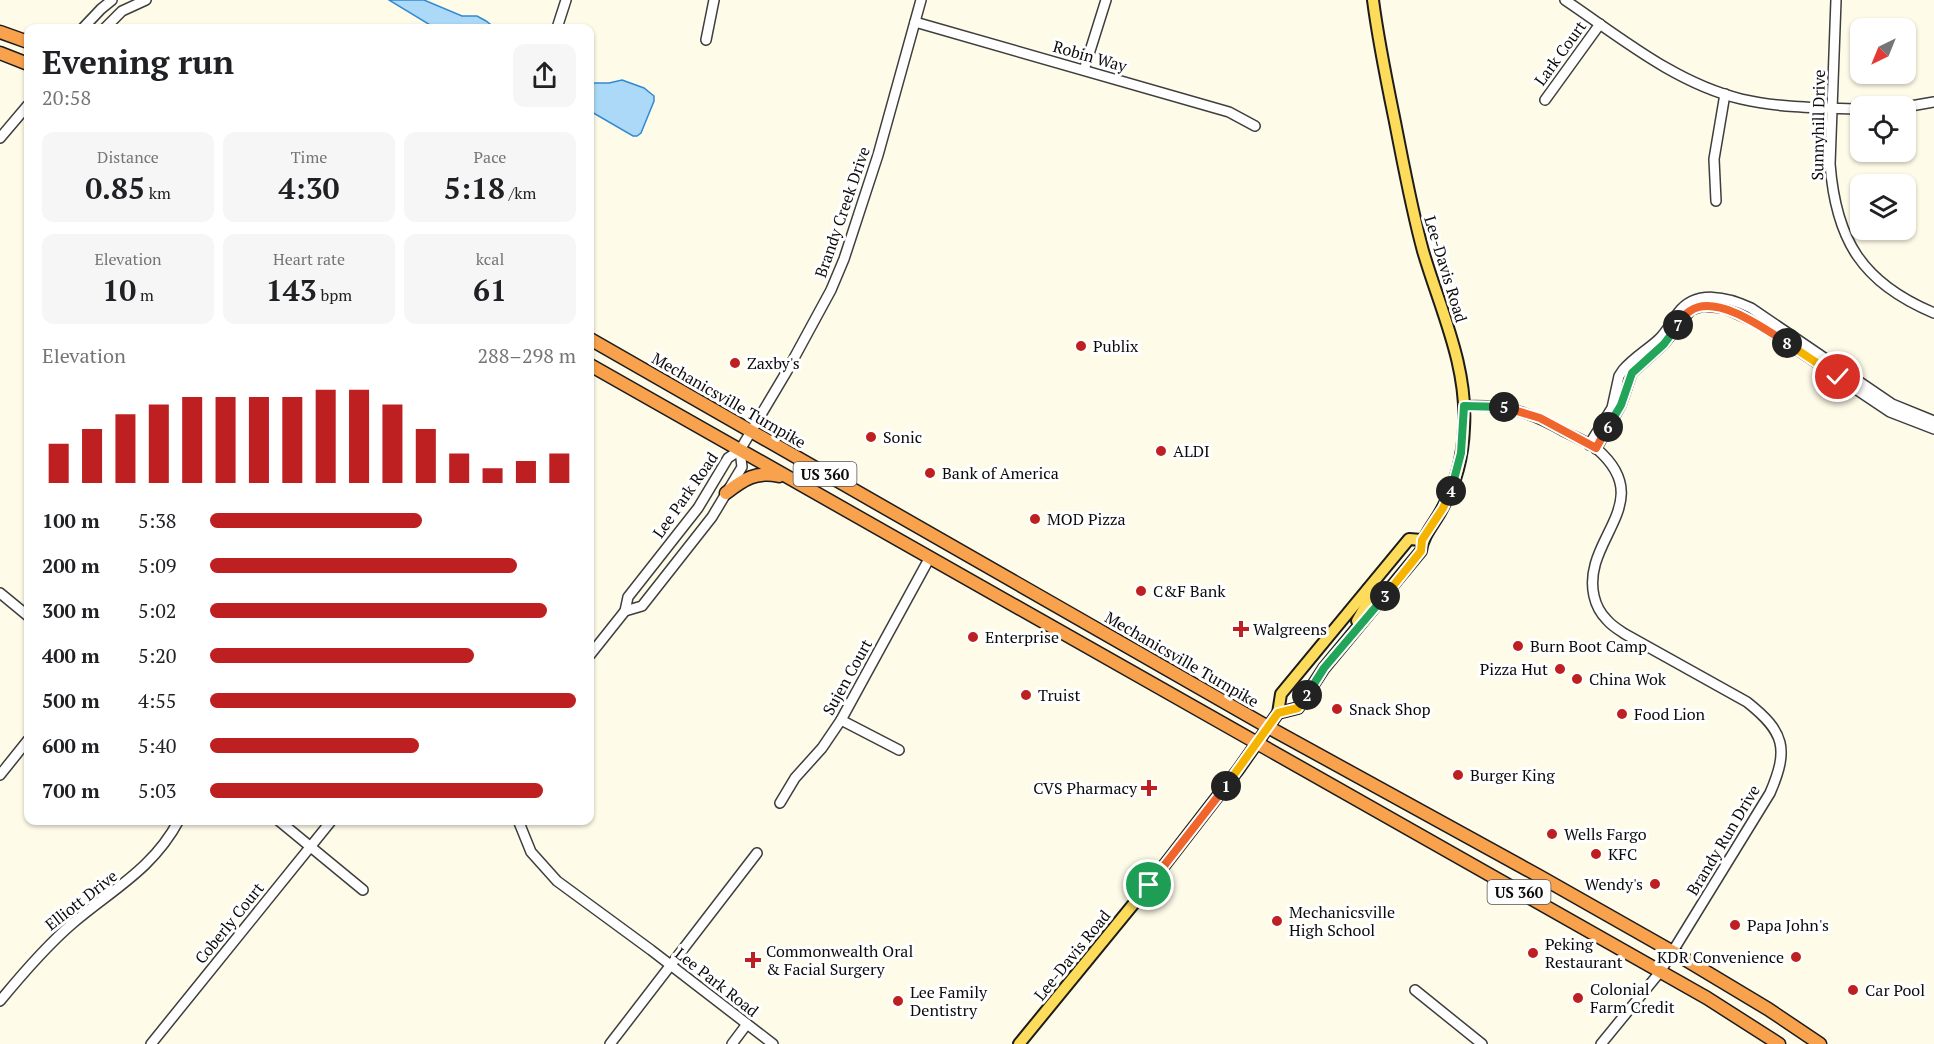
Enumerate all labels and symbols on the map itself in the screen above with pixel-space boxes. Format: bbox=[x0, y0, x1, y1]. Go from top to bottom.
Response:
street label: Lark Court bbox=[1529, 16, 1591, 90]
north arrow bbox=[1850, 18, 1916, 84]
street label: Robin Way bbox=[1051, 35, 1130, 77]
street label: Sunnyhill Drive bbox=[1806, 69, 1830, 181]
street label: Brandy Creek Drive bbox=[809, 144, 875, 280]
street label: Lee-Davis Road bbox=[1419, 213, 1473, 325]
pin: 7 bbox=[1663, 310, 1693, 340]
pin: 8 bbox=[1772, 328, 1802, 358]
place label: Publix bbox=[1093, 335, 1139, 357]
marker: Publix bbox=[1074, 339, 1088, 353]
street label: Mechanicsville Turnpike bbox=[648, 347, 810, 453]
pin bbox=[1812, 351, 1863, 402]
place label: Zaxby's bbox=[747, 352, 800, 374]
marker: Zaxby's bbox=[728, 356, 742, 370]
pin: 5 bbox=[1489, 392, 1519, 422]
pin: 6 bbox=[1593, 412, 1623, 442]
place label: Sonic bbox=[883, 426, 922, 448]
marker: Sonic bbox=[864, 430, 878, 444]
place label: ALDI bbox=[1173, 440, 1210, 462]
marker: ALDI bbox=[1154, 444, 1168, 458]
street label: Lee Park Road bbox=[647, 447, 723, 542]
road number: US 360 bbox=[794, 462, 856, 486]
place label: Bank of America bbox=[942, 462, 1059, 484]
marker: Bank of America bbox=[923, 466, 937, 480]
pin: 4 bbox=[1436, 476, 1466, 506]
place label: MOD Pizza bbox=[1047, 508, 1126, 530]
marker: MOD Pizza bbox=[1028, 512, 1042, 526]
place label: C&F Bank bbox=[1153, 580, 1226, 602]
pin: 3 bbox=[1370, 581, 1400, 611]
marker: C&F Bank bbox=[1134, 584, 1148, 598]
street label: Mechanicsville Turnpike bbox=[1101, 606, 1263, 712]
place label: Walgreens bbox=[1253, 618, 1327, 640]
marker: Walgreens bbox=[1234, 622, 1248, 636]
place label: Enterprise bbox=[985, 626, 1059, 648]
marker: Enterprise bbox=[966, 630, 980, 644]
street label: Sujen Court bbox=[817, 635, 877, 719]
place label: Burn Boot Camp bbox=[1530, 635, 1647, 657]
marker: Burn Boot Camp bbox=[1511, 639, 1525, 653]
place label: Pizza Hut bbox=[1480, 658, 1548, 680]
marker: Pizza Hut bbox=[1553, 662, 1567, 676]
place label: China Wok bbox=[1589, 668, 1667, 690]
marker: China Wok bbox=[1570, 672, 1584, 686]
pin: 2 bbox=[1292, 680, 1322, 710]
place label: Truist bbox=[1038, 684, 1080, 706]
marker: Truist bbox=[1019, 688, 1033, 702]
place label: Snack Shop bbox=[1349, 698, 1431, 720]
marker: Snack Shop bbox=[1330, 702, 1344, 716]
place label: Food Lion bbox=[1634, 703, 1706, 725]
marker: Food Lion bbox=[1615, 707, 1629, 721]
place label: Burger King bbox=[1470, 764, 1555, 786]
marker: Burger King bbox=[1451, 768, 1465, 782]
pin: 1 bbox=[1211, 771, 1241, 801]
place label: CVS Pharmacy bbox=[1033, 777, 1138, 799]
marker: CVS Pharmacy bbox=[1142, 781, 1156, 795]
street label: Brandy Run Drive bbox=[1681, 781, 1765, 899]
place label: Wells Fargo bbox=[1564, 823, 1647, 845]
marker: Wells Fargo bbox=[1545, 827, 1559, 841]
place label: KFC bbox=[1608, 843, 1637, 865]
marker: KFC bbox=[1589, 847, 1603, 861]
pin bbox=[1123, 859, 1174, 910]
street label: Elliott Drive bbox=[40, 865, 122, 935]
place label: Wendy's bbox=[1585, 873, 1643, 895]
marker: Wendy's bbox=[1648, 877, 1662, 891]
street label: Coberly Court bbox=[189, 878, 269, 968]
road number: US 360 bbox=[1488, 880, 1550, 904]
place label: Mechanicsville High School bbox=[1289, 901, 1395, 941]
street label: Lee-Davis Road bbox=[1029, 905, 1115, 1005]
marker: Mechanicsville High School bbox=[1270, 914, 1284, 928]
place label: Papa John's bbox=[1747, 914, 1829, 936]
marker: Papa John's bbox=[1728, 918, 1742, 932]
place label: Peking Restaurant bbox=[1545, 933, 1623, 973]
place label: Commonwealth Oral & Facial Surgery bbox=[766, 940, 913, 980]
street label: Lee Park Road bbox=[671, 942, 763, 1022]
marker: Peking Restaurant bbox=[1526, 946, 1540, 960]
place label: KDR Convenience bbox=[1657, 946, 1784, 968]
marker: KDR Convenience bbox=[1789, 950, 1803, 964]
marker: Commonwealth Oral & Facial Surgery bbox=[744, 951, 762, 969]
place label: Colonial Farm Credit bbox=[1590, 978, 1675, 1018]
place label: Car Pool bbox=[1865, 979, 1925, 1001]
place label: Lee Family Dentistry bbox=[910, 981, 988, 1021]
marker: Car Pool bbox=[1846, 983, 1860, 997]
marker: Colonial Farm Credit bbox=[1571, 991, 1585, 1005]
marker: Lee Family Dentistry bbox=[891, 994, 905, 1008]

